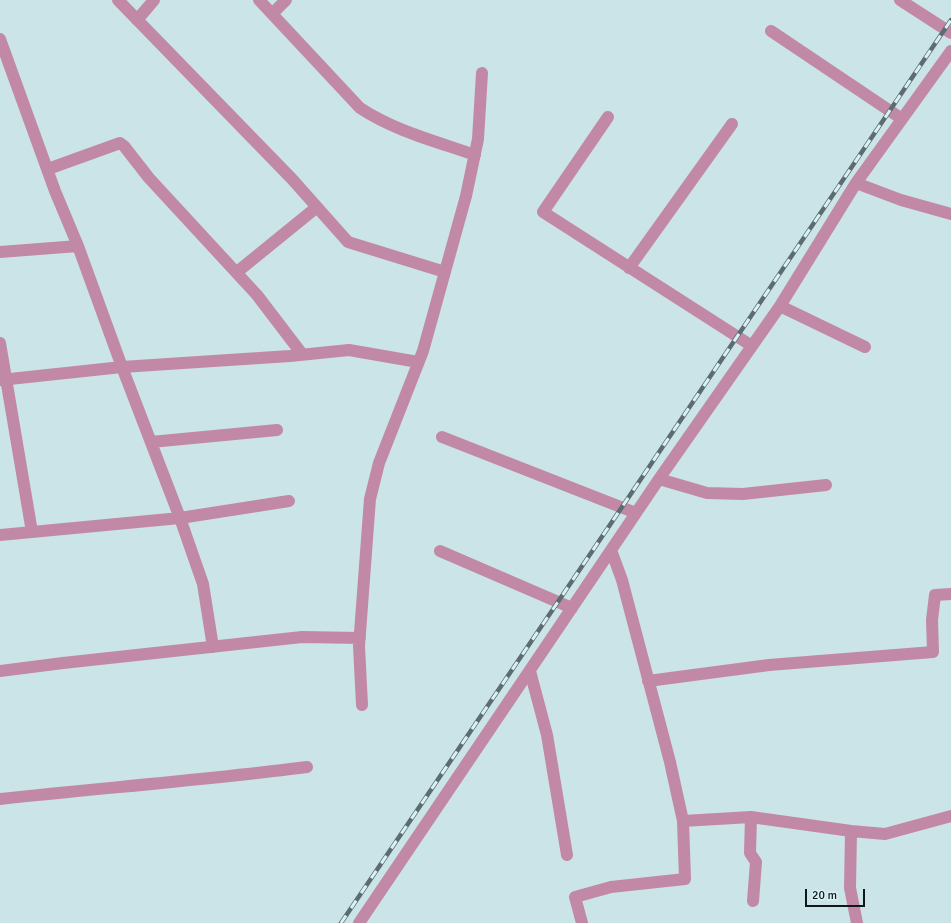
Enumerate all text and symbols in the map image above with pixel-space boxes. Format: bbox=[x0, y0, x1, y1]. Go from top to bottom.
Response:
scale bar bbox=[807, 881, 867, 907]
text: 20 m bbox=[812, 888, 837, 903]

